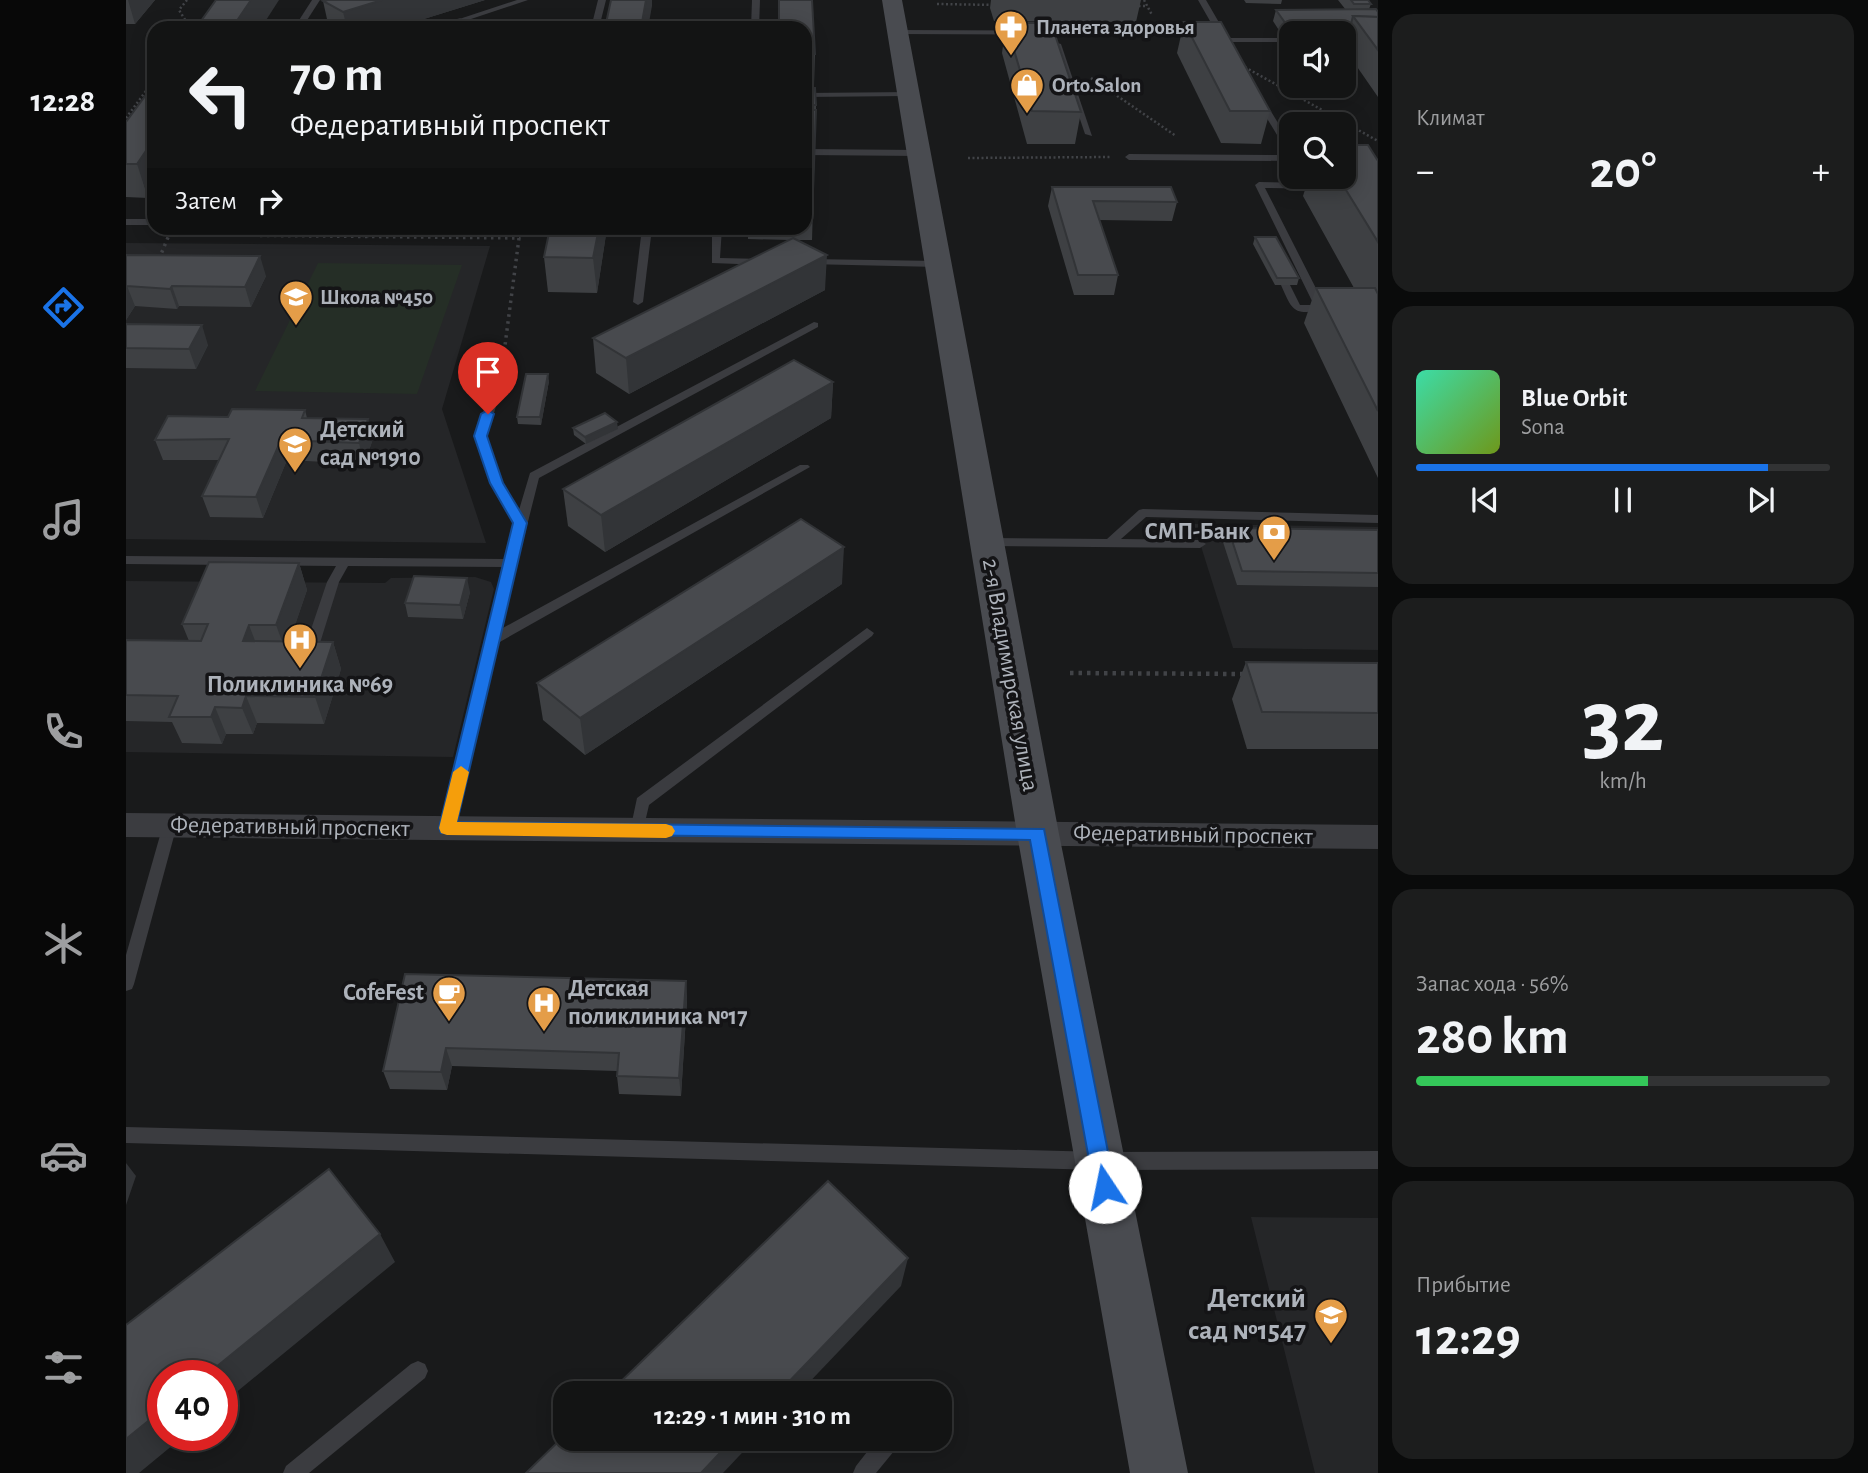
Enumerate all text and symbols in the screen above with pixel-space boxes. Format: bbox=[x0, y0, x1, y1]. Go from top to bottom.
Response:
pharmacy icon: Планета здоровья bbox=[992, 8, 1030, 57]
place label: Планета здоровья bbox=[1036, 17, 1195, 38]
map controls bbox=[1279, 21, 1356, 189]
button: sound bbox=[1279, 21, 1356, 98]
icon: left bbox=[175, 49, 266, 140]
text: 70 m bbox=[290, 51, 384, 100]
shop icon: Orto.Salon bbox=[1008, 66, 1046, 115]
place label: Orto.Salon bbox=[1052, 75, 1141, 96]
text: 12:28 bbox=[31, 85, 95, 117]
text: Климат bbox=[1416, 107, 1485, 130]
text: Федеративный проспект bbox=[290, 109, 610, 141]
button: search bbox=[1279, 112, 1356, 189]
text: 20° bbox=[1590, 145, 1656, 197]
text: − bbox=[1416, 153, 1434, 191]
text: + bbox=[1812, 153, 1830, 191]
icon: right bbox=[251, 182, 289, 220]
text: Затем bbox=[175, 188, 237, 214]
school or university icon: Школа №450 bbox=[277, 278, 315, 327]
icon: directions bbox=[39, 283, 88, 332]
place label: Школа №450 bbox=[320, 287, 433, 308]
pin bbox=[458, 342, 518, 414]
icon: arrive bbox=[469, 353, 507, 391]
text: Blue Orbit bbox=[1521, 385, 1627, 411]
text: Sona bbox=[1521, 416, 1565, 439]
place label: Детский сад №1910 bbox=[320, 418, 421, 470]
school or university icon: Детский сад №1910 bbox=[276, 425, 314, 474]
icon: previous bbox=[1466, 481, 1504, 519]
icon: pause bbox=[1604, 481, 1642, 519]
icon: next bbox=[1742, 481, 1780, 519]
icon: music bbox=[39, 495, 88, 544]
bank icon: СМП-Банк bbox=[1255, 513, 1293, 562]
place label: СМП-Банк bbox=[1144, 520, 1250, 544]
street label: 2-я Владимирская улица bbox=[978, 557, 1042, 793]
hospital icon: Поликлиника №69 bbox=[281, 621, 319, 670]
place label: Поликлиника №69 bbox=[207, 673, 393, 697]
text: 32 bbox=[1582, 677, 1664, 768]
icon: phone bbox=[39, 707, 88, 756]
text: km/h bbox=[1599, 770, 1647, 793]
street label: Федеративный проспект bbox=[170, 813, 410, 841]
street label: Федеративный проспект bbox=[1073, 821, 1313, 849]
icon: climate bbox=[39, 919, 88, 968]
text: Запас хода · 56% bbox=[1416, 973, 1569, 996]
cafe icon: CofeFest bbox=[430, 974, 468, 1023]
place label: Детская поликлиника №17 bbox=[568, 977, 748, 1029]
place label: CofeFest bbox=[343, 981, 424, 1005]
hospital icon: Детская поликлиника №17 bbox=[525, 984, 563, 1033]
text: 280 km bbox=[1416, 1011, 1569, 1063]
icon: car bbox=[39, 1131, 88, 1180]
position arrow bbox=[1068, 1150, 1142, 1224]
text: Прибытие bbox=[1416, 1274, 1511, 1297]
place label: Детский сад №1547 bbox=[1188, 1285, 1306, 1345]
school or university icon: Детский сад №1547 bbox=[1312, 1296, 1350, 1345]
text: 12:29 bbox=[1416, 1312, 1521, 1364]
icon: filters bbox=[39, 1343, 88, 1392]
speed limit sign: 40 bbox=[147, 1360, 238, 1451]
text: 12:29 · 1 мин · 310 m bbox=[654, 1403, 851, 1429]

